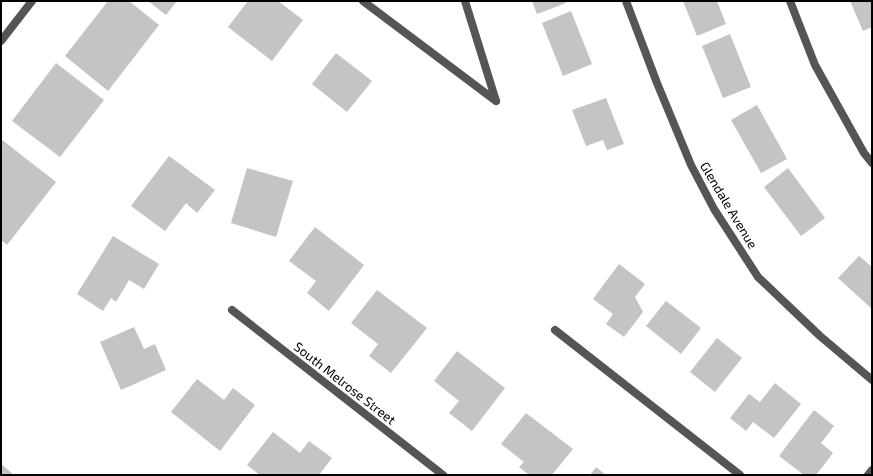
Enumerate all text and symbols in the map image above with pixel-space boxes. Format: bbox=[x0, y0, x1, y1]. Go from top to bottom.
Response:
street label: Glendale Avenue bbox=[697, 159, 761, 251]
street label: South Melrose Street bbox=[291, 338, 399, 428]

